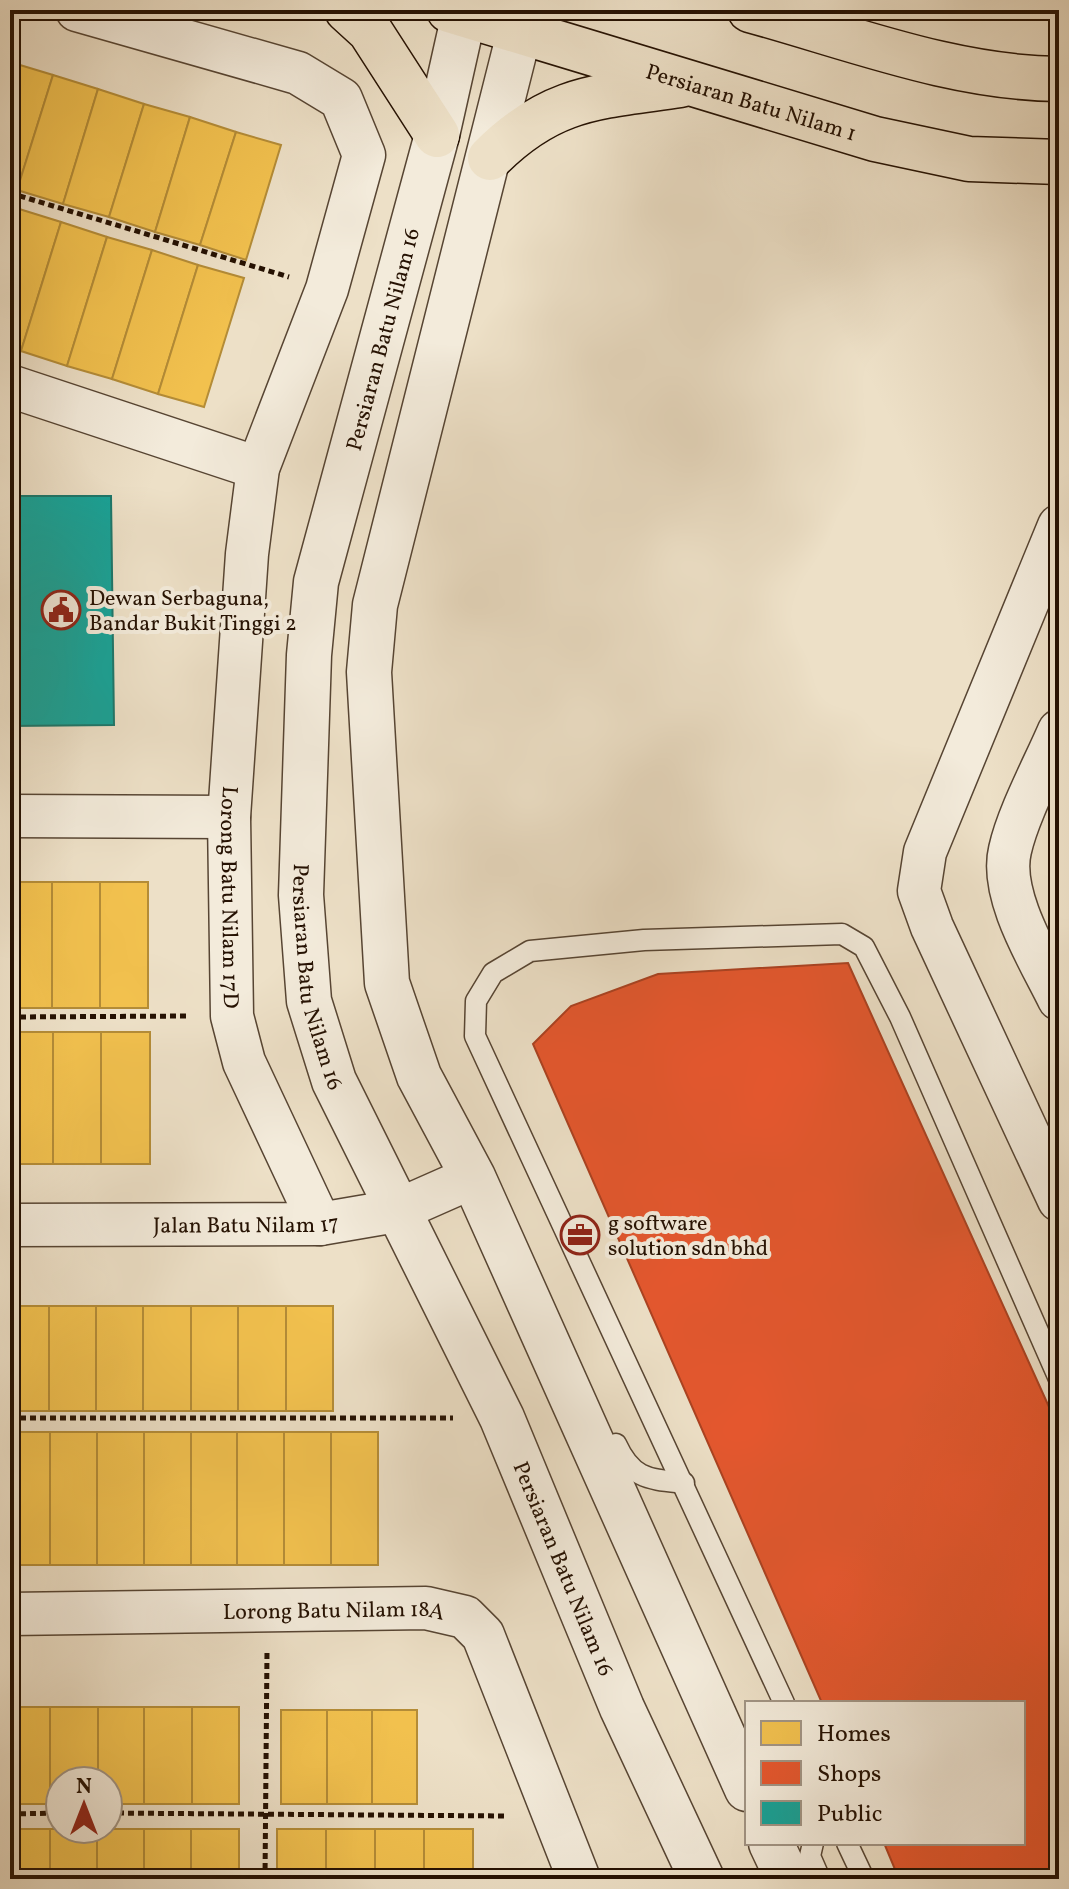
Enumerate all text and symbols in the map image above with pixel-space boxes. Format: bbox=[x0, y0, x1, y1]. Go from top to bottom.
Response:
street label: Persiaran Batu Nilam 1 bbox=[642, 57, 860, 150]
street label: Persiaran Batu Nilam 16 bbox=[340, 225, 429, 455]
place label: Dewan Serbaguna, Bandar Bukit Tinggi 2 bbox=[89, 584, 297, 640]
public building icon: Dewan Serbaguna, Bandar Bukit Tinggi 2 bbox=[40, 589, 82, 631]
street label: Lorong Batu Nilam 17D bbox=[211, 785, 245, 1009]
street label: Persiaran Batu Nilam 16 bbox=[283, 863, 349, 1096]
street label: Jalan Batu Nilam 17 bbox=[153, 1208, 342, 1243]
place label: g software solution sdn bhd bbox=[608, 1209, 768, 1265]
office icon: g software solution sdn bhd bbox=[559, 1214, 601, 1256]
street label: Persiaran Batu Nilam 16 bbox=[504, 1457, 620, 1681]
street label: Lorong Batu Nilam 18A bbox=[223, 1595, 448, 1630]
legend bbox=[745, 1701, 1025, 1845]
text: Homes bbox=[817, 1718, 891, 1752]
text: Shops bbox=[817, 1758, 881, 1792]
north arrow bbox=[44, 1765, 124, 1845]
text: N bbox=[76, 1772, 92, 1803]
text: Public bbox=[817, 1798, 883, 1832]

